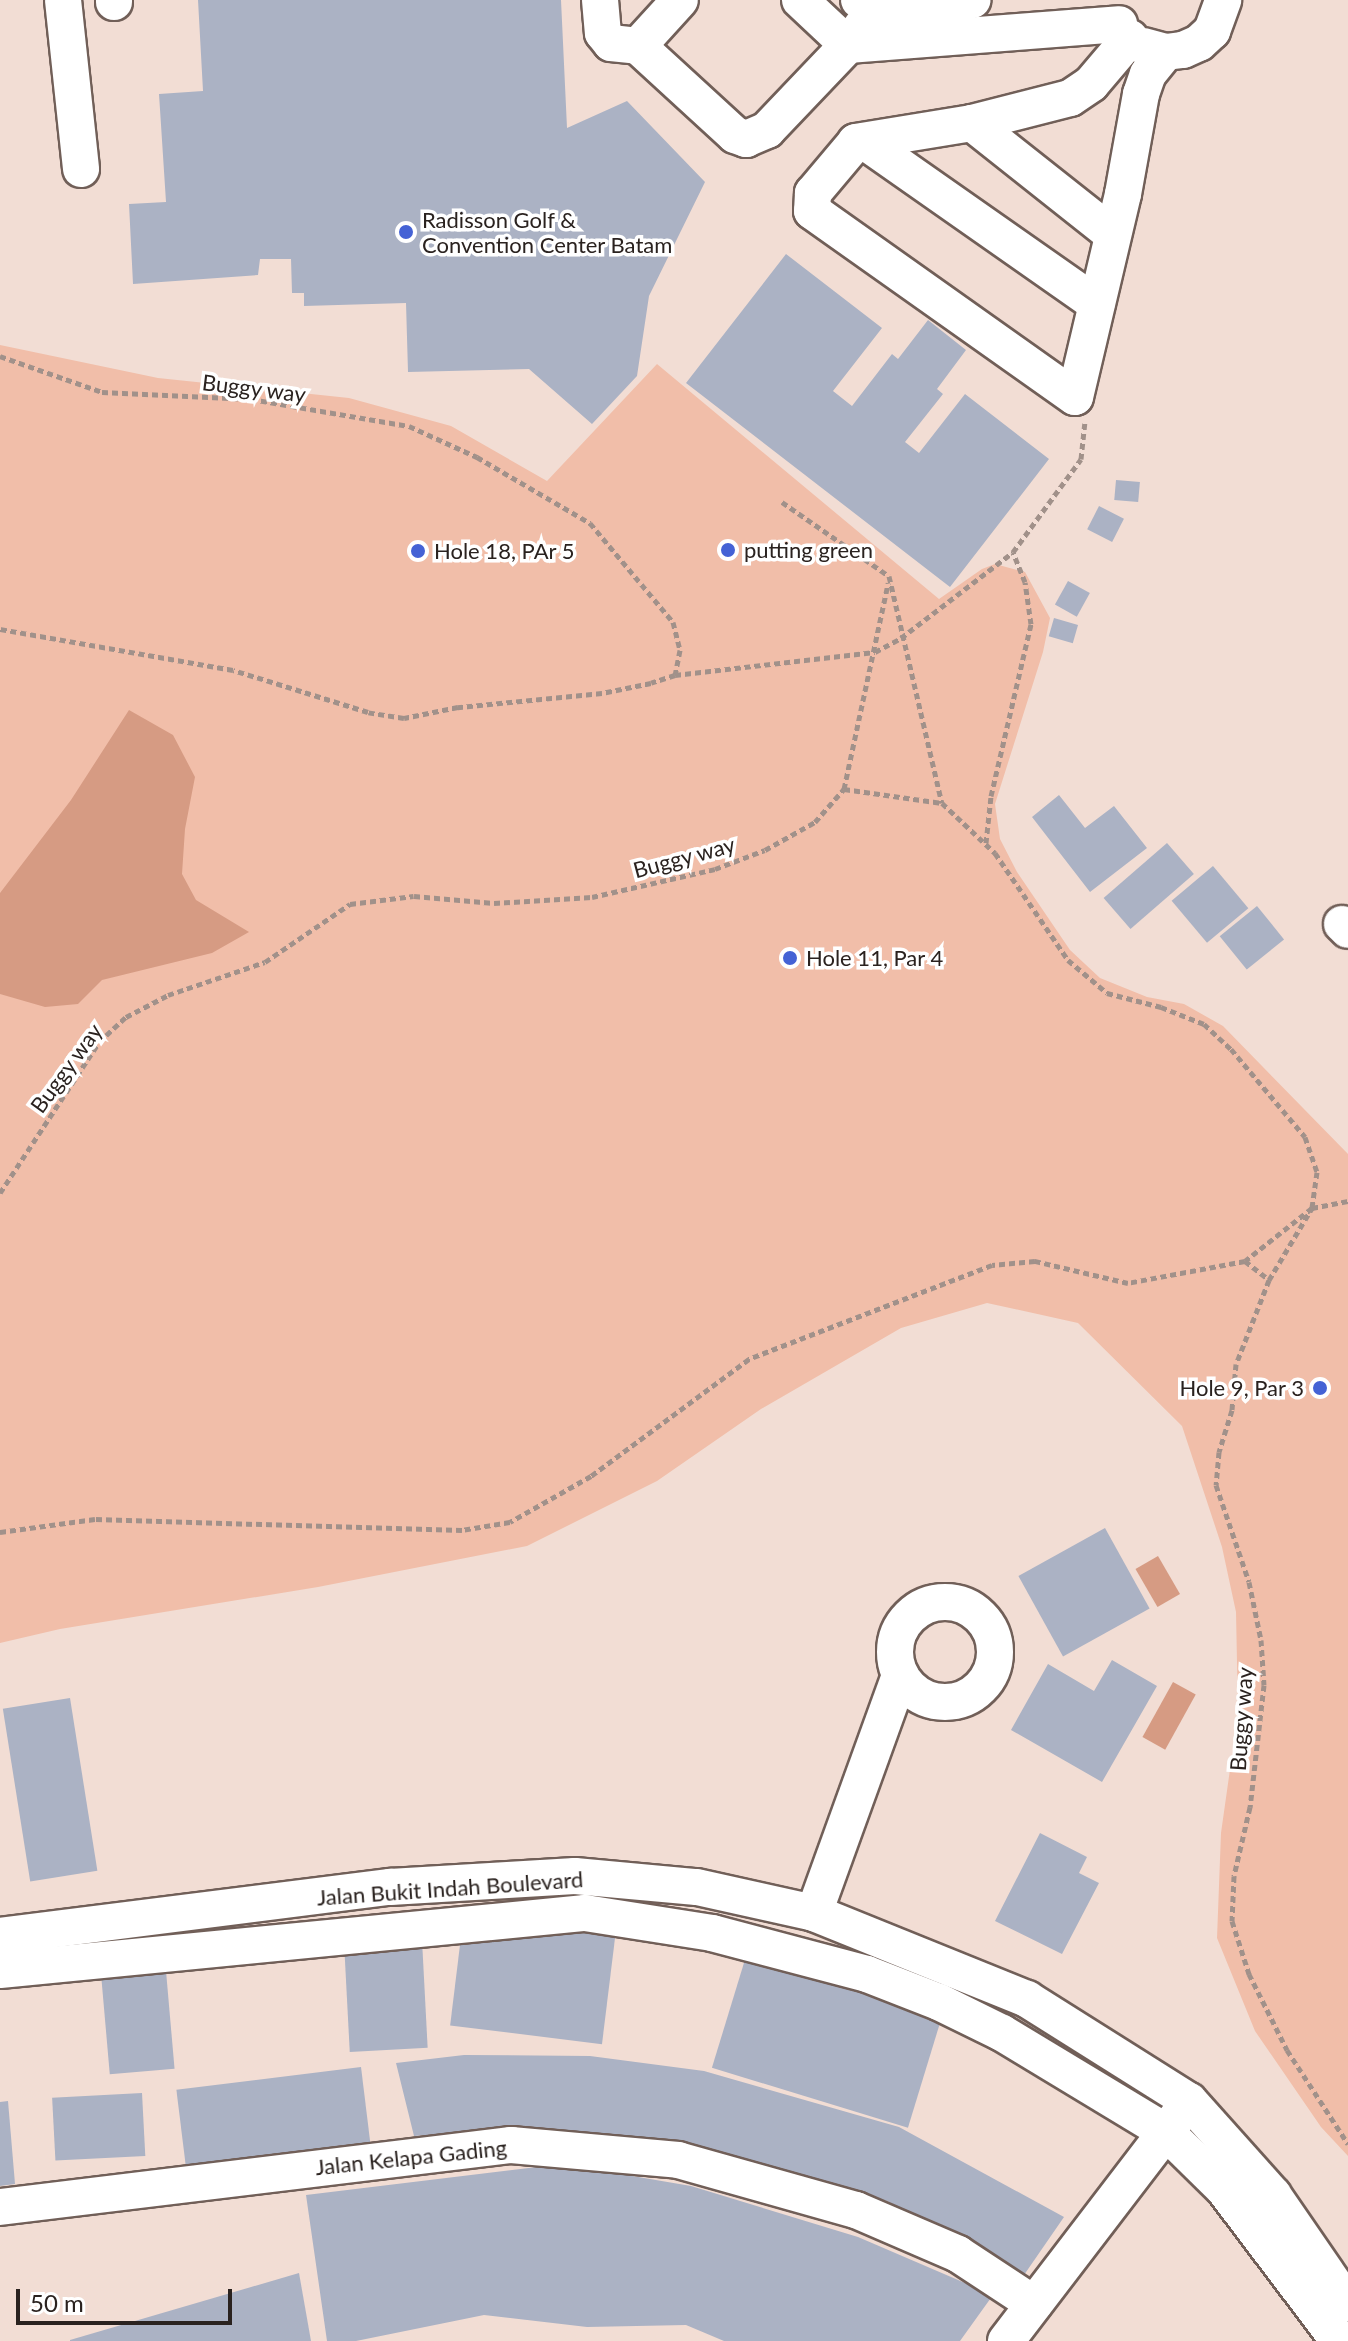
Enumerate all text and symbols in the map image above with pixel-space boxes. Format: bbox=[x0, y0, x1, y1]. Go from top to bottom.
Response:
place label: Radisson Golf & Convention Center Batam bbox=[422, 206, 673, 258]
marker: Radisson Golf & Convention Center Batam bbox=[397, 223, 415, 241]
street label: Buggy way bbox=[200, 368, 308, 408]
place label: putting green bbox=[744, 537, 873, 563]
place label: Hole 18, PAr 5 bbox=[434, 538, 575, 564]
marker: putting green bbox=[719, 541, 737, 559]
marker: Hole 18, PAr 5 bbox=[409, 542, 427, 560]
street label: Buggy way bbox=[630, 831, 738, 883]
place label: Hole 11, Par 4 bbox=[806, 945, 944, 971]
marker: Hole 11, Par 4 bbox=[781, 949, 799, 967]
street label: Buggy way bbox=[24, 1018, 108, 1118]
place label: Hole 9, Par 3 bbox=[1179, 1375, 1304, 1401]
marker: Hole 9, Par 3 bbox=[1311, 1379, 1329, 1397]
street label: Buggy way bbox=[1224, 1666, 1258, 1772]
street label: Jalan Bukit Indah Boulevard bbox=[316, 1866, 584, 1910]
street label: Jalan Kelapa Gading bbox=[314, 2134, 508, 2180]
scale bar bbox=[20, 2273, 236, 2323]
text: 50 m bbox=[30, 2288, 84, 2317]

